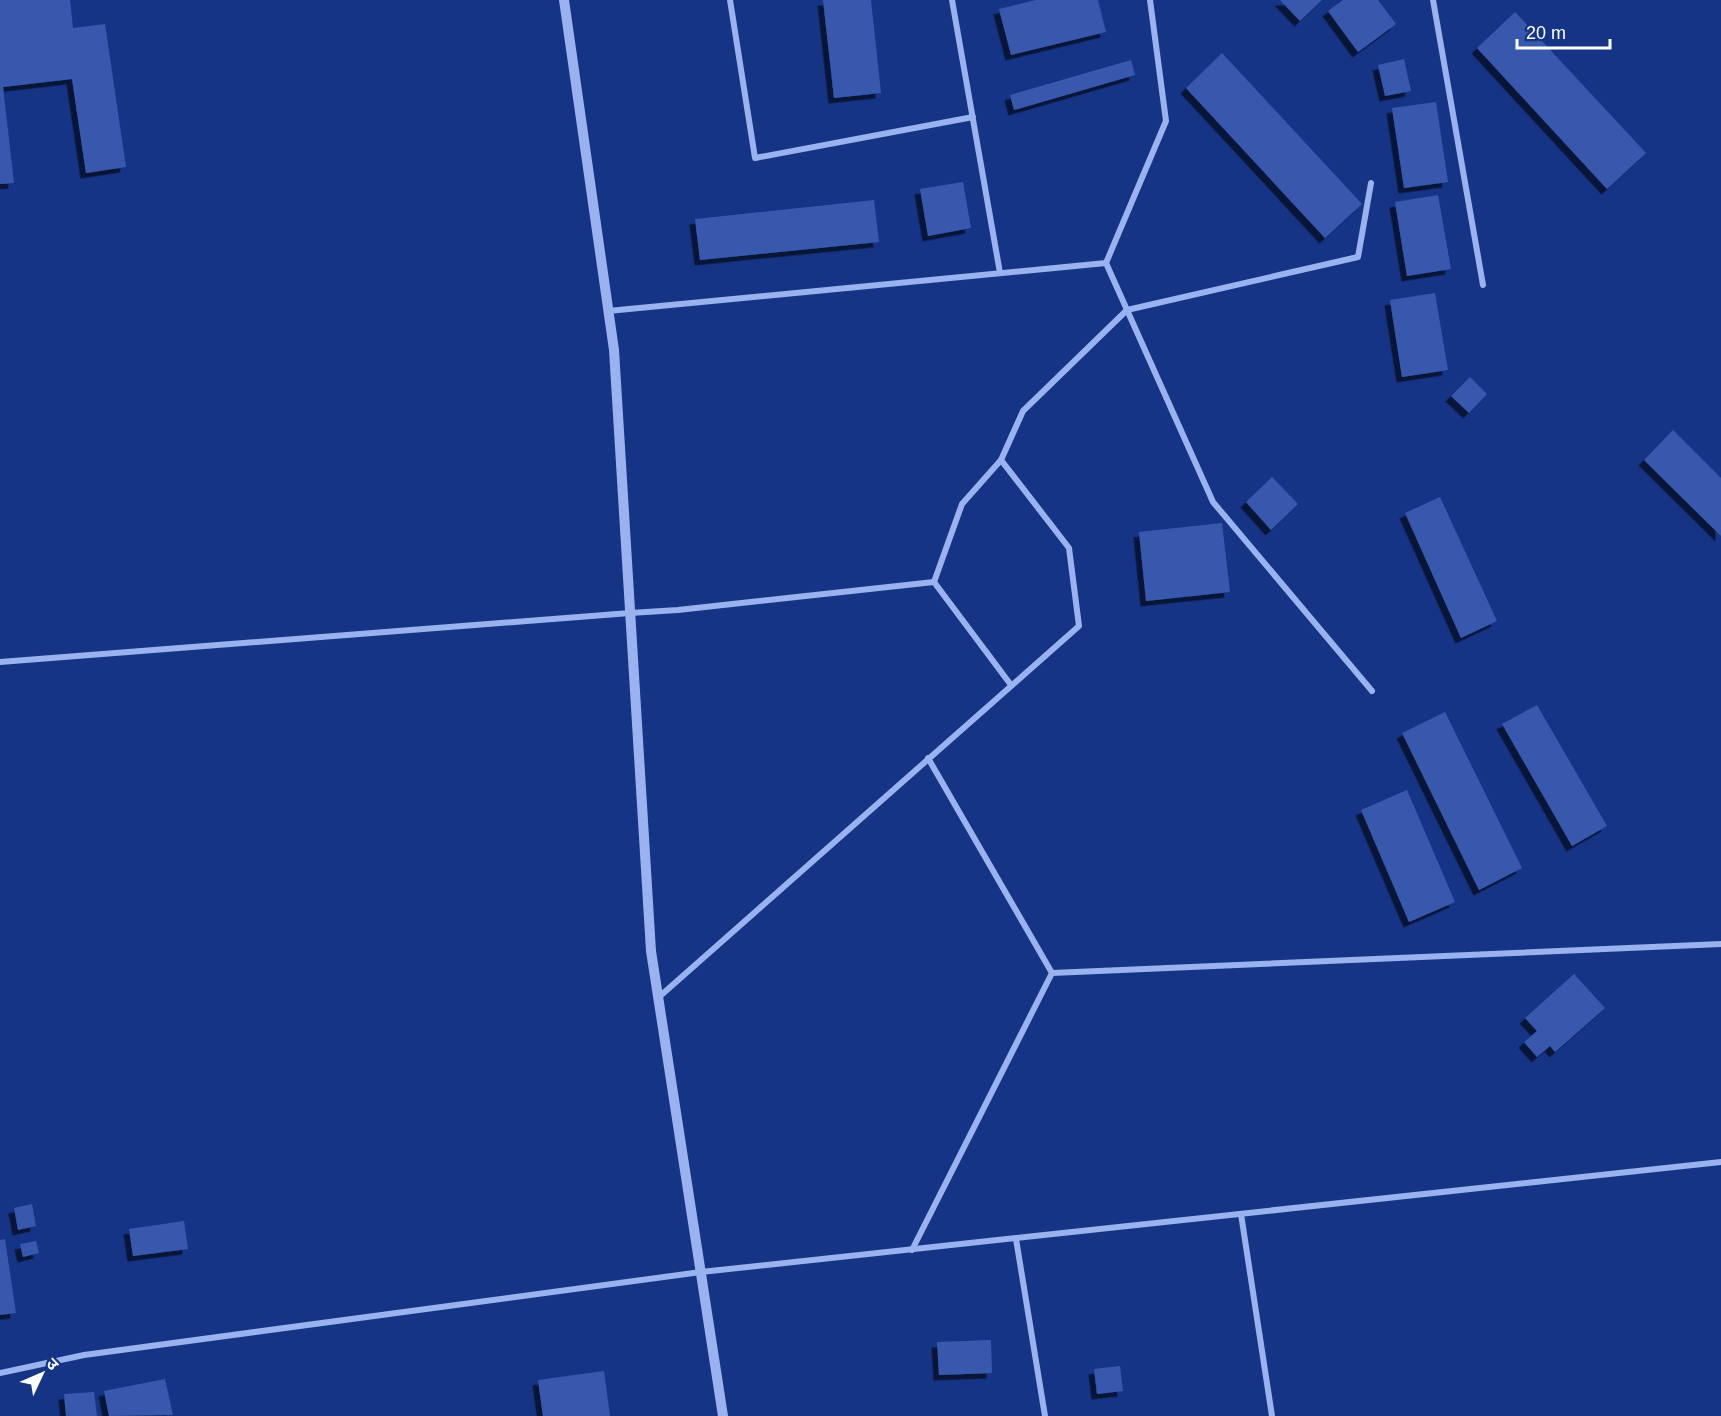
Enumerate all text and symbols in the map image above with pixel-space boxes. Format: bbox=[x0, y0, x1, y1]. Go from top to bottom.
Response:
scale bar bbox=[1517, 12, 1610, 50]
text: 20 m bbox=[1526, 23, 1566, 43]
north arrow bbox=[12, 1344, 72, 1404]
text: उ bbox=[43, 1355, 62, 1374]

